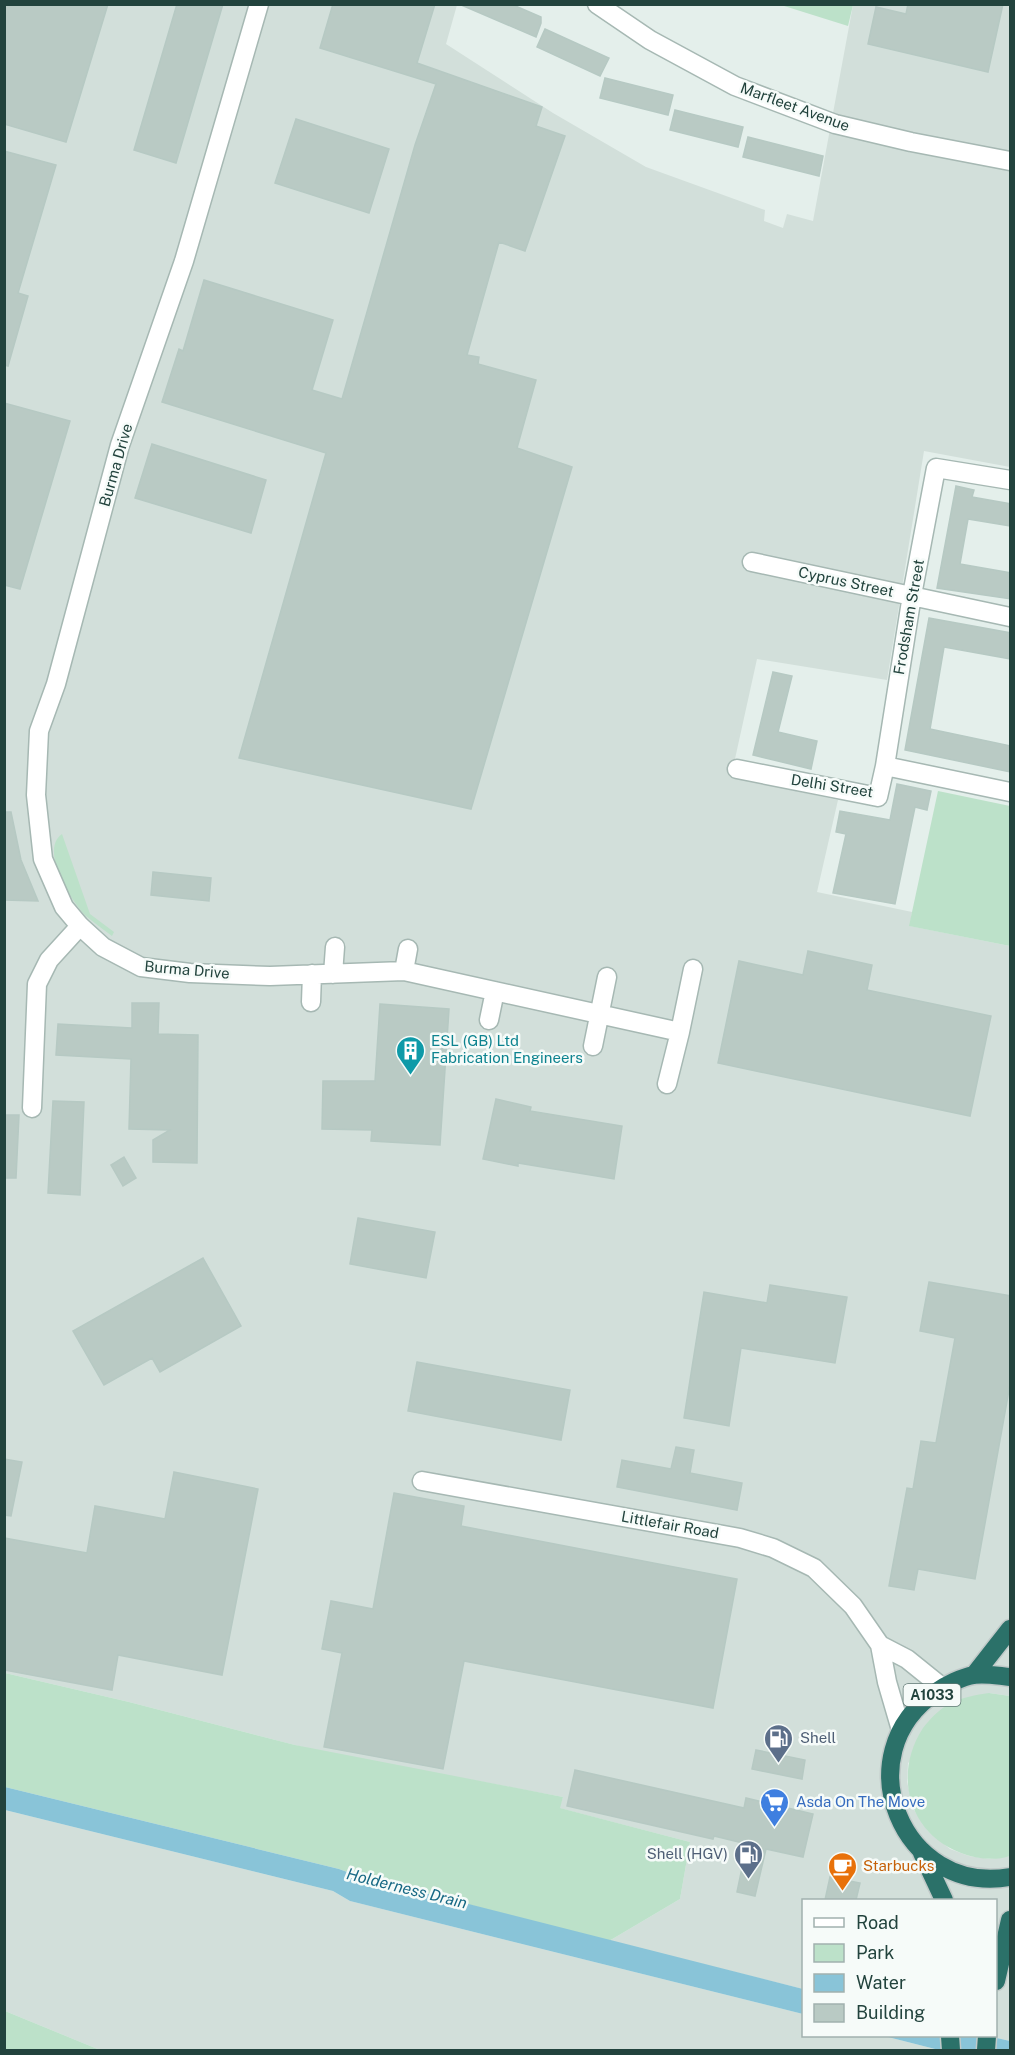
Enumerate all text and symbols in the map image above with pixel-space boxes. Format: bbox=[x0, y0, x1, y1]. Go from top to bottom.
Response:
street label: Marfleet Avenue bbox=[738, 79, 852, 134]
street label: Burma Drive bbox=[96, 421, 135, 508]
street label: Frodsham Street bbox=[890, 558, 927, 676]
street label: Cyprus Street bbox=[797, 563, 895, 600]
street label: Delhi Street bbox=[790, 771, 875, 800]
street label: Burma Drive bbox=[144, 957, 230, 982]
place label: ESL (GB) Ltd Fabrication Engineers bbox=[431, 1032, 583, 1066]
building icon: ESL (GB) Ltd Fabrication Engineers bbox=[394, 1034, 426, 1076]
street label: Littlefair Road bbox=[620, 1508, 720, 1541]
road number: A1033 bbox=[904, 1684, 960, 1706]
fuel station icon: Shell bbox=[763, 1722, 795, 1764]
place label: Shell bbox=[800, 1729, 836, 1746]
supermarket icon: Asda On The Move bbox=[759, 1786, 791, 1828]
place label: Asda On The Move bbox=[796, 1793, 925, 1810]
fuel station icon: Shell (HGV) bbox=[733, 1838, 765, 1880]
place label: Shell (HGV) bbox=[647, 1845, 728, 1862]
cafe icon: Starbucks bbox=[826, 1850, 858, 1892]
place label: Starbucks bbox=[863, 1857, 934, 1874]
water label: Holderness Drain bbox=[345, 1864, 469, 1913]
legend bbox=[802, 1899, 997, 2037]
text: Road bbox=[856, 1912, 899, 1933]
text: Park bbox=[856, 1942, 894, 1963]
text: Water bbox=[856, 1972, 906, 1993]
text: Building bbox=[856, 2002, 925, 2023]

